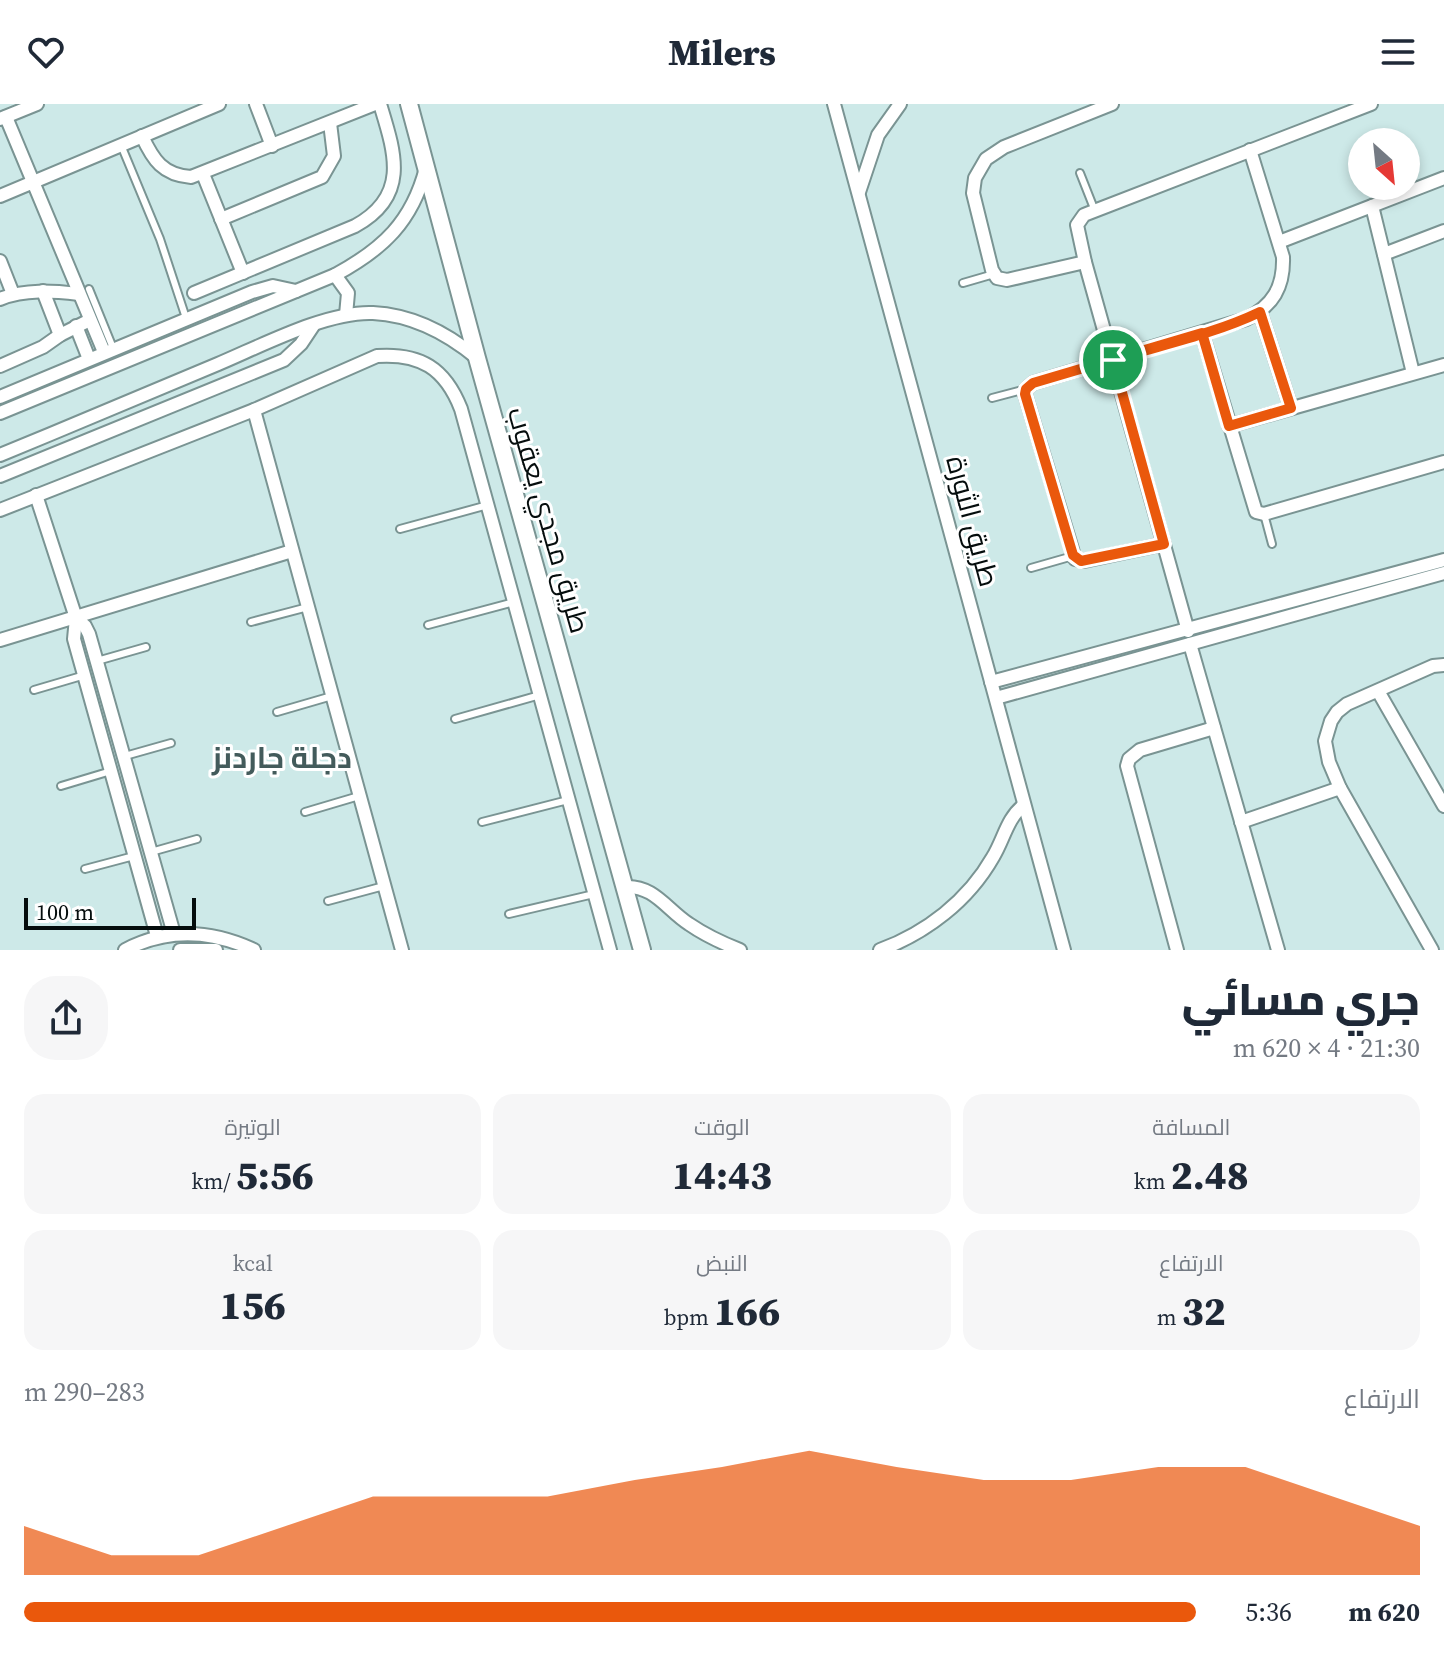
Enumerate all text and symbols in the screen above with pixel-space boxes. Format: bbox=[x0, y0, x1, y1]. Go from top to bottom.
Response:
text: Milers bbox=[668, 28, 776, 77]
icon: heart bbox=[24, 30, 68, 74]
icon: menu bbox=[1376, 30, 1420, 74]
north arrow bbox=[1348, 128, 1420, 200]
map controls bbox=[1348, 128, 1420, 200]
pin bbox=[1079, 326, 1147, 394]
icon: arrive bbox=[1091, 338, 1135, 382]
street label: طريق مجدي يعقوب bbox=[496, 403, 599, 638]
street label: طريق الثورة bbox=[937, 451, 1009, 591]
district label: دجلة جاردنز bbox=[211, 737, 352, 778]
scale bar bbox=[24, 894, 196, 930]
text: 100 m bbox=[36, 897, 94, 927]
text: جري مسائي bbox=[1182, 969, 1420, 1030]
button: share bbox=[24, 976, 108, 1060]
text: 21:30 · 4 × 620 m bbox=[1233, 1030, 1420, 1066]
text: الوتيرة bbox=[224, 1112, 281, 1142]
text: الوقت bbox=[694, 1112, 750, 1142]
text: المسافة bbox=[1152, 1112, 1230, 1142]
text: 5:56 bbox=[236, 1148, 314, 1202]
text: 14:43 bbox=[672, 1148, 772, 1202]
text: 2.48 bbox=[1171, 1148, 1249, 1202]
text: /km bbox=[191, 1166, 236, 1196]
text: km bbox=[1134, 1166, 1171, 1196]
text: kcal bbox=[233, 1248, 273, 1278]
text: النبض bbox=[696, 1248, 748, 1278]
text: الارتفاع bbox=[1159, 1248, 1224, 1278]
text: 156 bbox=[220, 1278, 286, 1332]
text: 166 bbox=[714, 1284, 780, 1338]
text: 32 bbox=[1182, 1284, 1226, 1338]
text: bpm bbox=[664, 1302, 714, 1332]
text: m bbox=[1157, 1302, 1182, 1332]
text: 283–290 m bbox=[24, 1374, 145, 1410]
text: الارتفاع bbox=[1344, 1381, 1420, 1417]
text: 5:36 bbox=[1245, 1594, 1292, 1630]
text: 620 m bbox=[1349, 1594, 1420, 1630]

